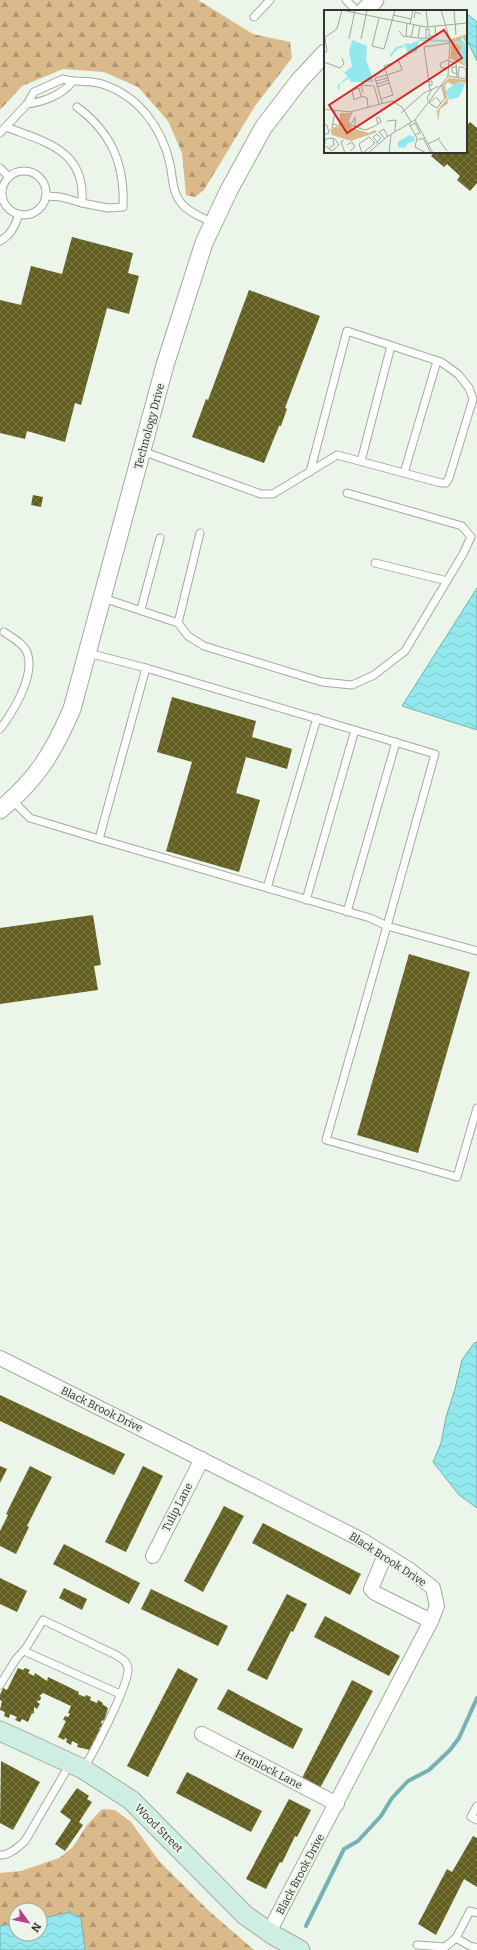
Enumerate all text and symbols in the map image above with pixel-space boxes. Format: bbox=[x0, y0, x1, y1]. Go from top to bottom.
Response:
inset map bbox=[324, 10, 467, 153]
street label: Technology Drive bbox=[132, 382, 167, 470]
street label: Black Brook Drive bbox=[59, 1384, 145, 1435]
street label: Tulip Lane bbox=[160, 1481, 195, 1534]
street label: Black Brook Drive bbox=[347, 1530, 429, 1589]
street label: Hemlock Lane bbox=[233, 1747, 304, 1792]
street label: Wood Street bbox=[132, 1802, 185, 1855]
street label: Black Brook Drive bbox=[274, 1832, 327, 1917]
north arrow bbox=[8, 1902, 48, 1942]
text: N bbox=[28, 1920, 44, 1935]

